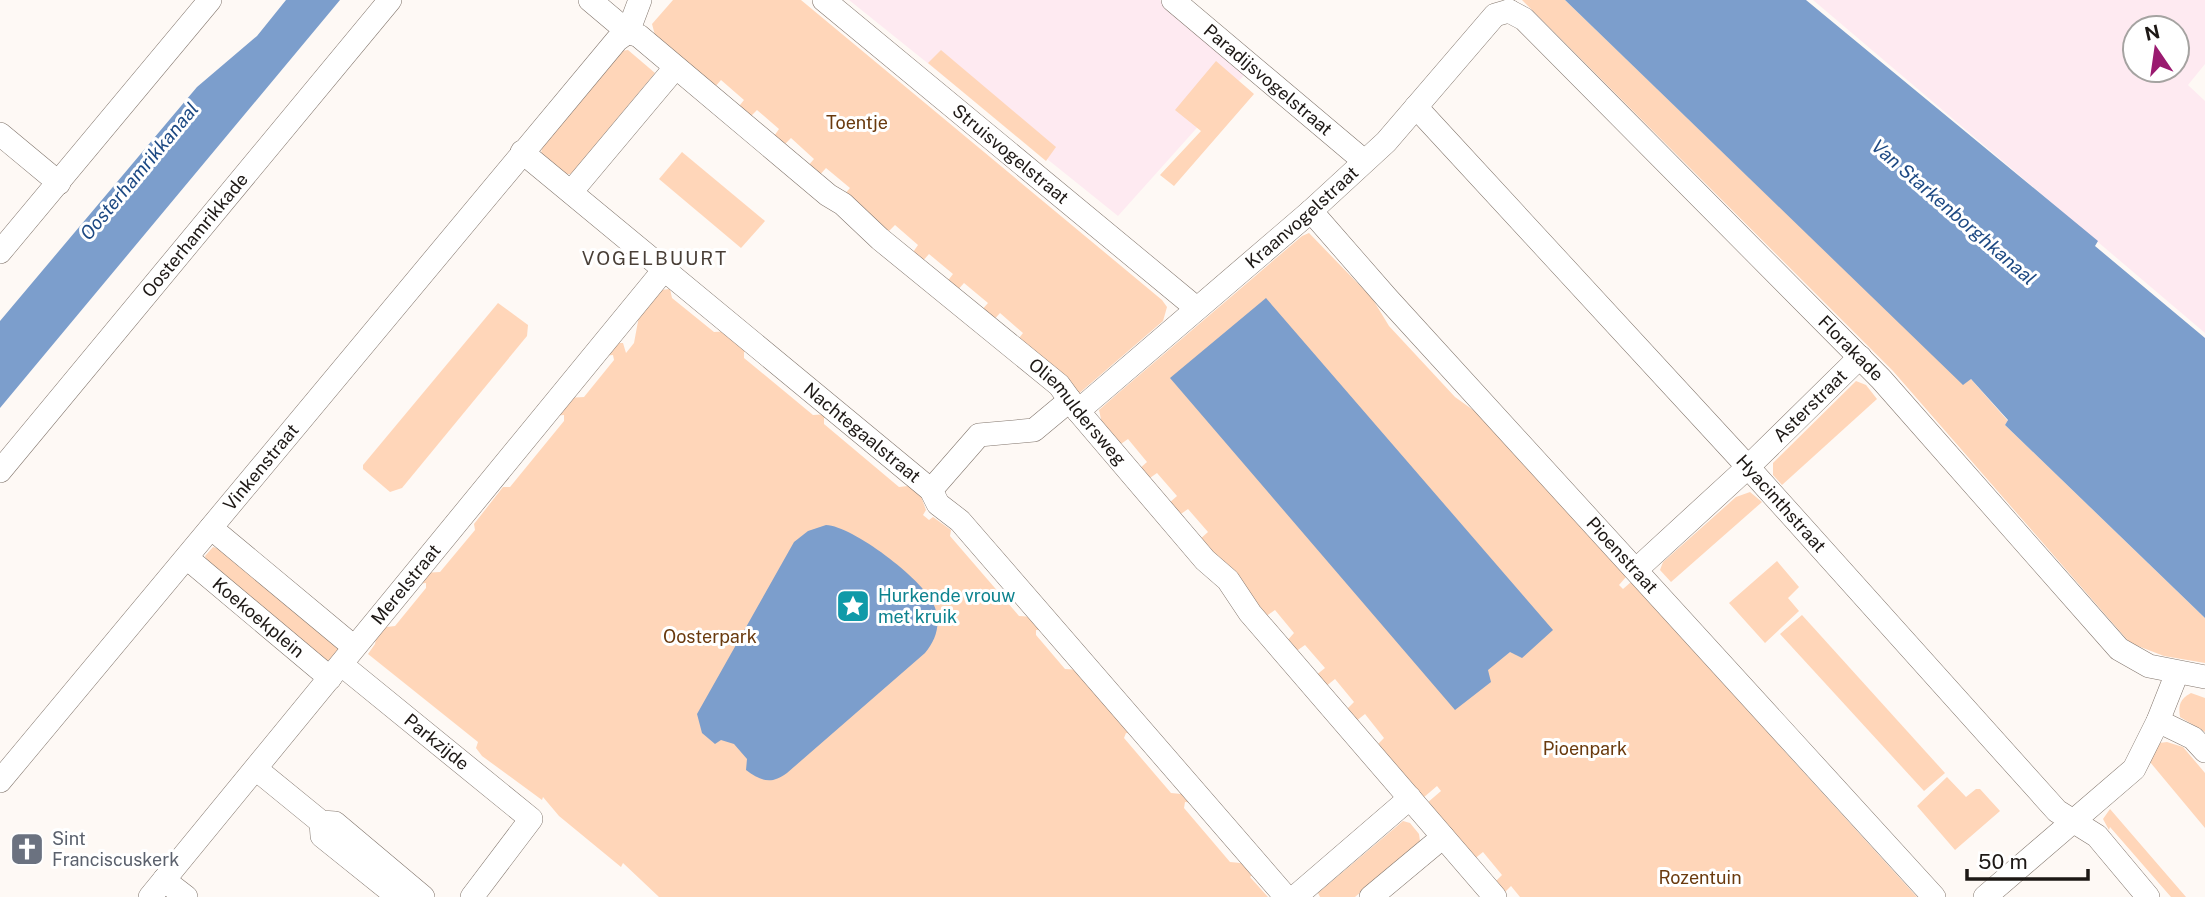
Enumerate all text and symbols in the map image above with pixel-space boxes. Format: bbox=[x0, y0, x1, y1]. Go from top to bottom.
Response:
north arrow bbox=[2121, 14, 2191, 84]
street label: Paradijsvogelstraat bbox=[1200, 19, 1337, 140]
text: N bbox=[2142, 20, 2162, 45]
water label: Oosterhamrikkanaal bbox=[75, 98, 203, 244]
street label: Struisvogelstraat bbox=[948, 100, 1073, 208]
park label: Toentje bbox=[826, 112, 888, 133]
water label: Van Starkenborghkanaal bbox=[1867, 135, 2041, 289]
street label: Kraanvogelstraat bbox=[1241, 162, 1362, 273]
street label: Oosterhamrikkade bbox=[137, 169, 252, 301]
district label: VOGELBUURT bbox=[582, 247, 728, 269]
street label: Florakade bbox=[1814, 311, 1888, 385]
street label: Oliemuldersweg bbox=[1025, 354, 1131, 469]
street label: Asterstraat bbox=[1769, 365, 1851, 446]
street label: Nachtegaalstraat bbox=[800, 378, 925, 487]
street label: Vinkenstraat bbox=[219, 420, 303, 515]
street label: Hyacinthstraat bbox=[1732, 450, 1831, 556]
street label: Pioenstraat bbox=[1582, 513, 1662, 597]
street label: Merelstraat bbox=[367, 540, 445, 629]
street label: Koekoekplein bbox=[208, 573, 309, 662]
place label: Hurkende vrouw met kruik bbox=[878, 585, 1015, 627]
place icon: Hurkende vrouw met kruik bbox=[834, 587, 872, 625]
park label: Oosterpark bbox=[663, 626, 757, 647]
street label: Parkzijde bbox=[400, 709, 473, 774]
park label: Pioenpark bbox=[1543, 738, 1627, 759]
place label: Sint Franciscuskerk bbox=[52, 828, 179, 870]
church icon: Sint Franciscuskerk bbox=[8, 830, 46, 868]
scale bar bbox=[1967, 838, 2088, 882]
text: 50 m bbox=[1978, 849, 2028, 874]
park label: Rozentuin bbox=[1658, 867, 1742, 888]

